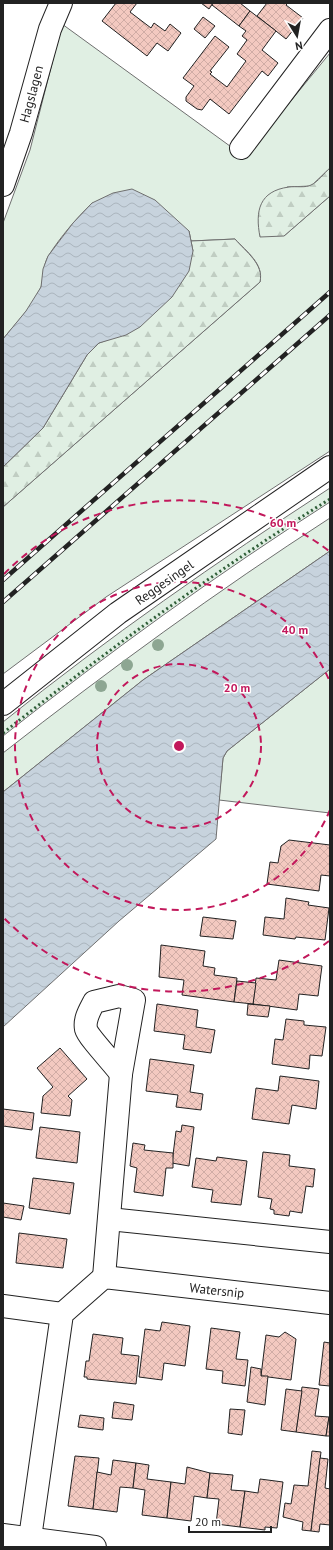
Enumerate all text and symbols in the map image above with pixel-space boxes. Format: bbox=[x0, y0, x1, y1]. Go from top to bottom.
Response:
north arrow bbox=[277, 16, 317, 56]
text: N bbox=[294, 38, 304, 53]
street label: Hagslagen bbox=[16, 64, 47, 125]
text: 60 m bbox=[270, 515, 296, 530]
street label: Reggesingel bbox=[132, 556, 197, 609]
text: 40 m bbox=[282, 622, 308, 637]
text: 20 m bbox=[224, 680, 250, 695]
centre of rings bbox=[172, 739, 186, 753]
street label: Watersnip bbox=[189, 1279, 245, 1302]
scale bar bbox=[189, 1508, 271, 1534]
text: 20 m bbox=[195, 1514, 221, 1529]

